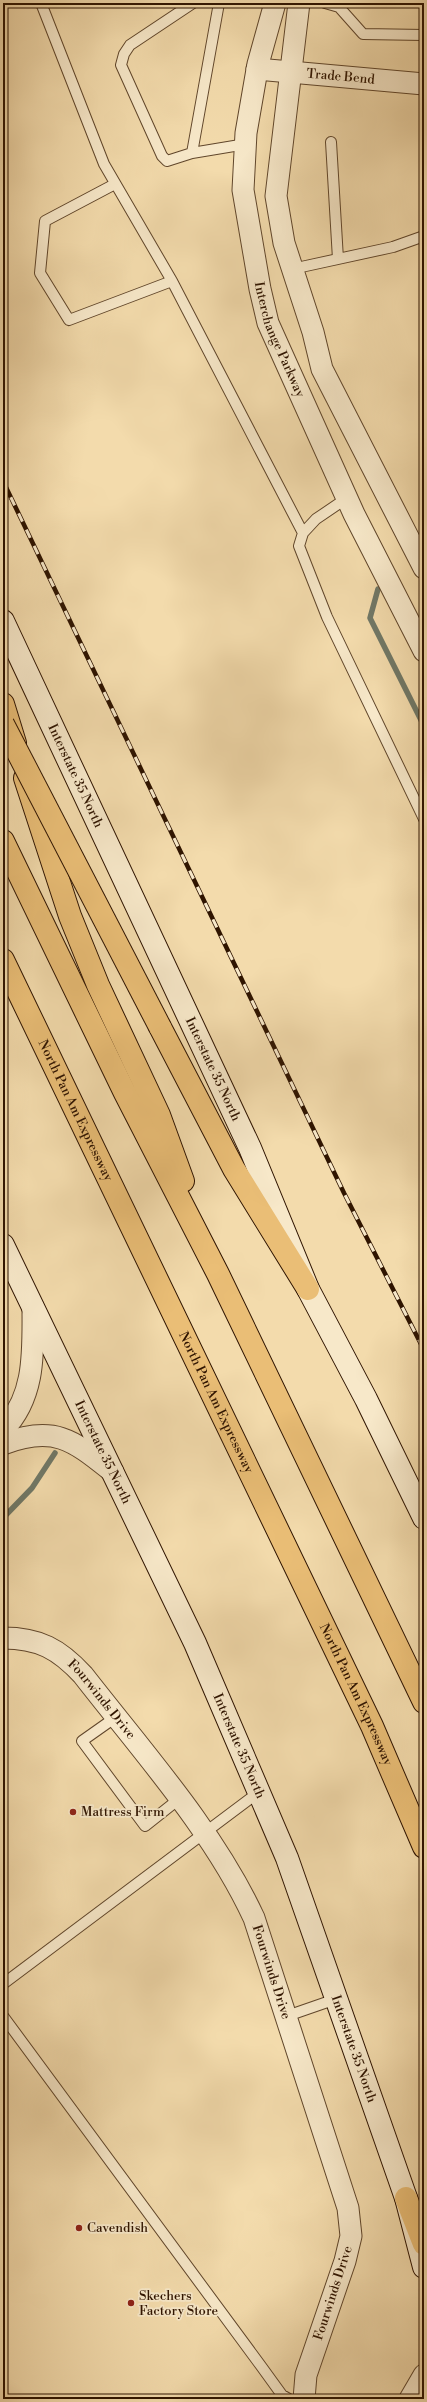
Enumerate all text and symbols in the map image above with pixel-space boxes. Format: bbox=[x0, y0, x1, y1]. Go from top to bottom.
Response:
street label: Trade Bend bbox=[306, 65, 376, 88]
street label: Interchange Parkway bbox=[251, 281, 309, 400]
street label: Interstate 35 North bbox=[44, 721, 107, 831]
street label: Interstate 35 North bbox=[182, 1015, 244, 1124]
street label: North Pan Am Expressway bbox=[35, 1037, 117, 1184]
street label: North Pan Am Expressway bbox=[175, 1329, 257, 1476]
street label: Interstate 35 North bbox=[71, 1398, 135, 1507]
street label: North Pan Am Expressway bbox=[316, 1621, 396, 1769]
street label: Fourwinds Drive bbox=[64, 1656, 139, 1743]
street label: Interstate 35 North bbox=[210, 1691, 269, 1801]
place label: Mattress Firm bbox=[81, 1804, 165, 1820]
marker: Mattress Firm bbox=[68, 1807, 78, 1817]
street label: Fourwinds Drive bbox=[249, 1923, 294, 2022]
street label: Interstate 35 North bbox=[328, 1993, 380, 2105]
place label: Cavendish bbox=[87, 2220, 148, 2236]
marker: Cavendish bbox=[74, 2223, 84, 2233]
street label: Fourwinds Drive bbox=[310, 2243, 356, 2342]
place label: Skechers Factory Store bbox=[139, 2288, 218, 2319]
marker: Skechers Factory Store bbox=[126, 2298, 136, 2308]

